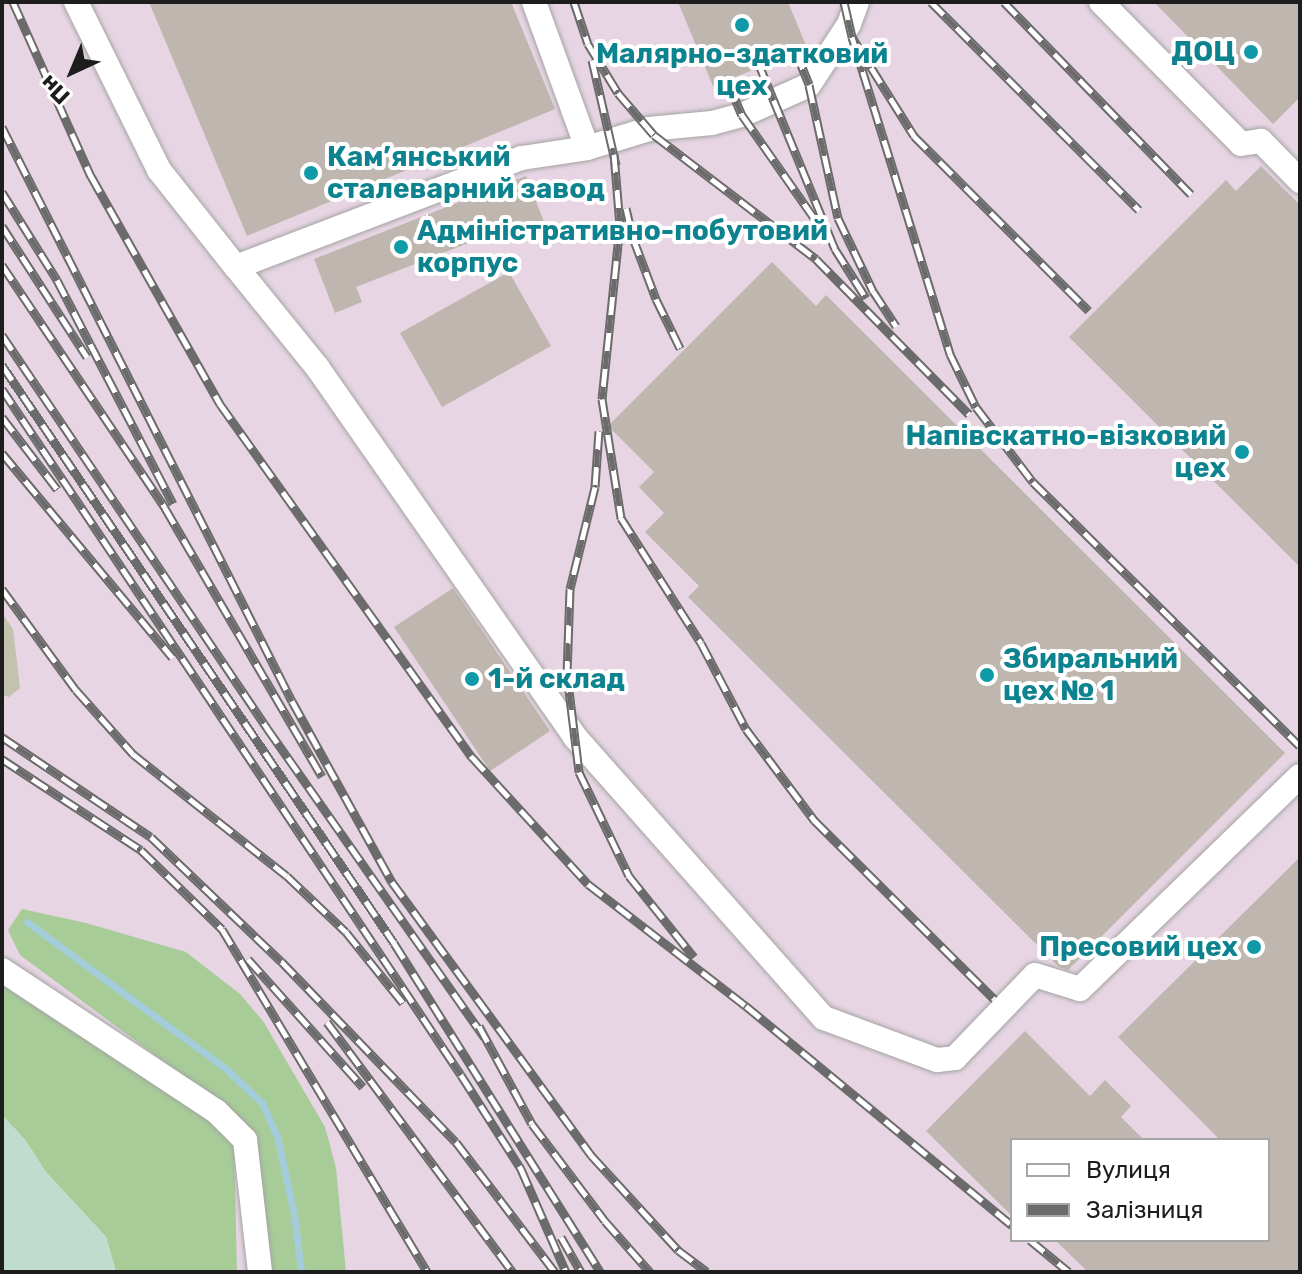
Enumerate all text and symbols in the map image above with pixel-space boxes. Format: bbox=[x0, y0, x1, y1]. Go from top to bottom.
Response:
marker: Малярно-здатковий цех bbox=[733, 16, 751, 34]
north arrow bbox=[32, 32, 112, 112]
place label: ДОЦ bbox=[1171, 35, 1235, 69]
place label: Малярно-здатковий цех bbox=[596, 37, 888, 103]
marker: ДОЦ bbox=[1242, 43, 1260, 61]
text: Пн bbox=[35, 69, 75, 110]
place label: Кам’янський сталеварний завод bbox=[327, 140, 605, 206]
marker: Кам’янський сталеварний завод bbox=[302, 164, 320, 182]
place label: Адміністративно-побутовий корпус bbox=[417, 214, 828, 280]
marker: Адміністративно-побутовий корпус bbox=[392, 238, 410, 256]
place label: Напівскатно-візковий цех bbox=[906, 419, 1226, 485]
marker: Напівскатно-візковий цех bbox=[1233, 443, 1251, 461]
place label: Збиральний цех № 1 bbox=[1003, 642, 1178, 708]
place label: 1-й склад bbox=[488, 662, 625, 696]
marker: Збиральний цех № 1 bbox=[978, 666, 996, 684]
marker: 1-й склад bbox=[463, 670, 481, 688]
place label: Пресовий цех bbox=[1039, 930, 1238, 964]
marker: Пресовий цех bbox=[1245, 938, 1263, 956]
legend bbox=[1010, 1138, 1270, 1242]
text: Вулиця bbox=[1086, 1156, 1171, 1184]
text: Залізниця bbox=[1086, 1196, 1203, 1224]

